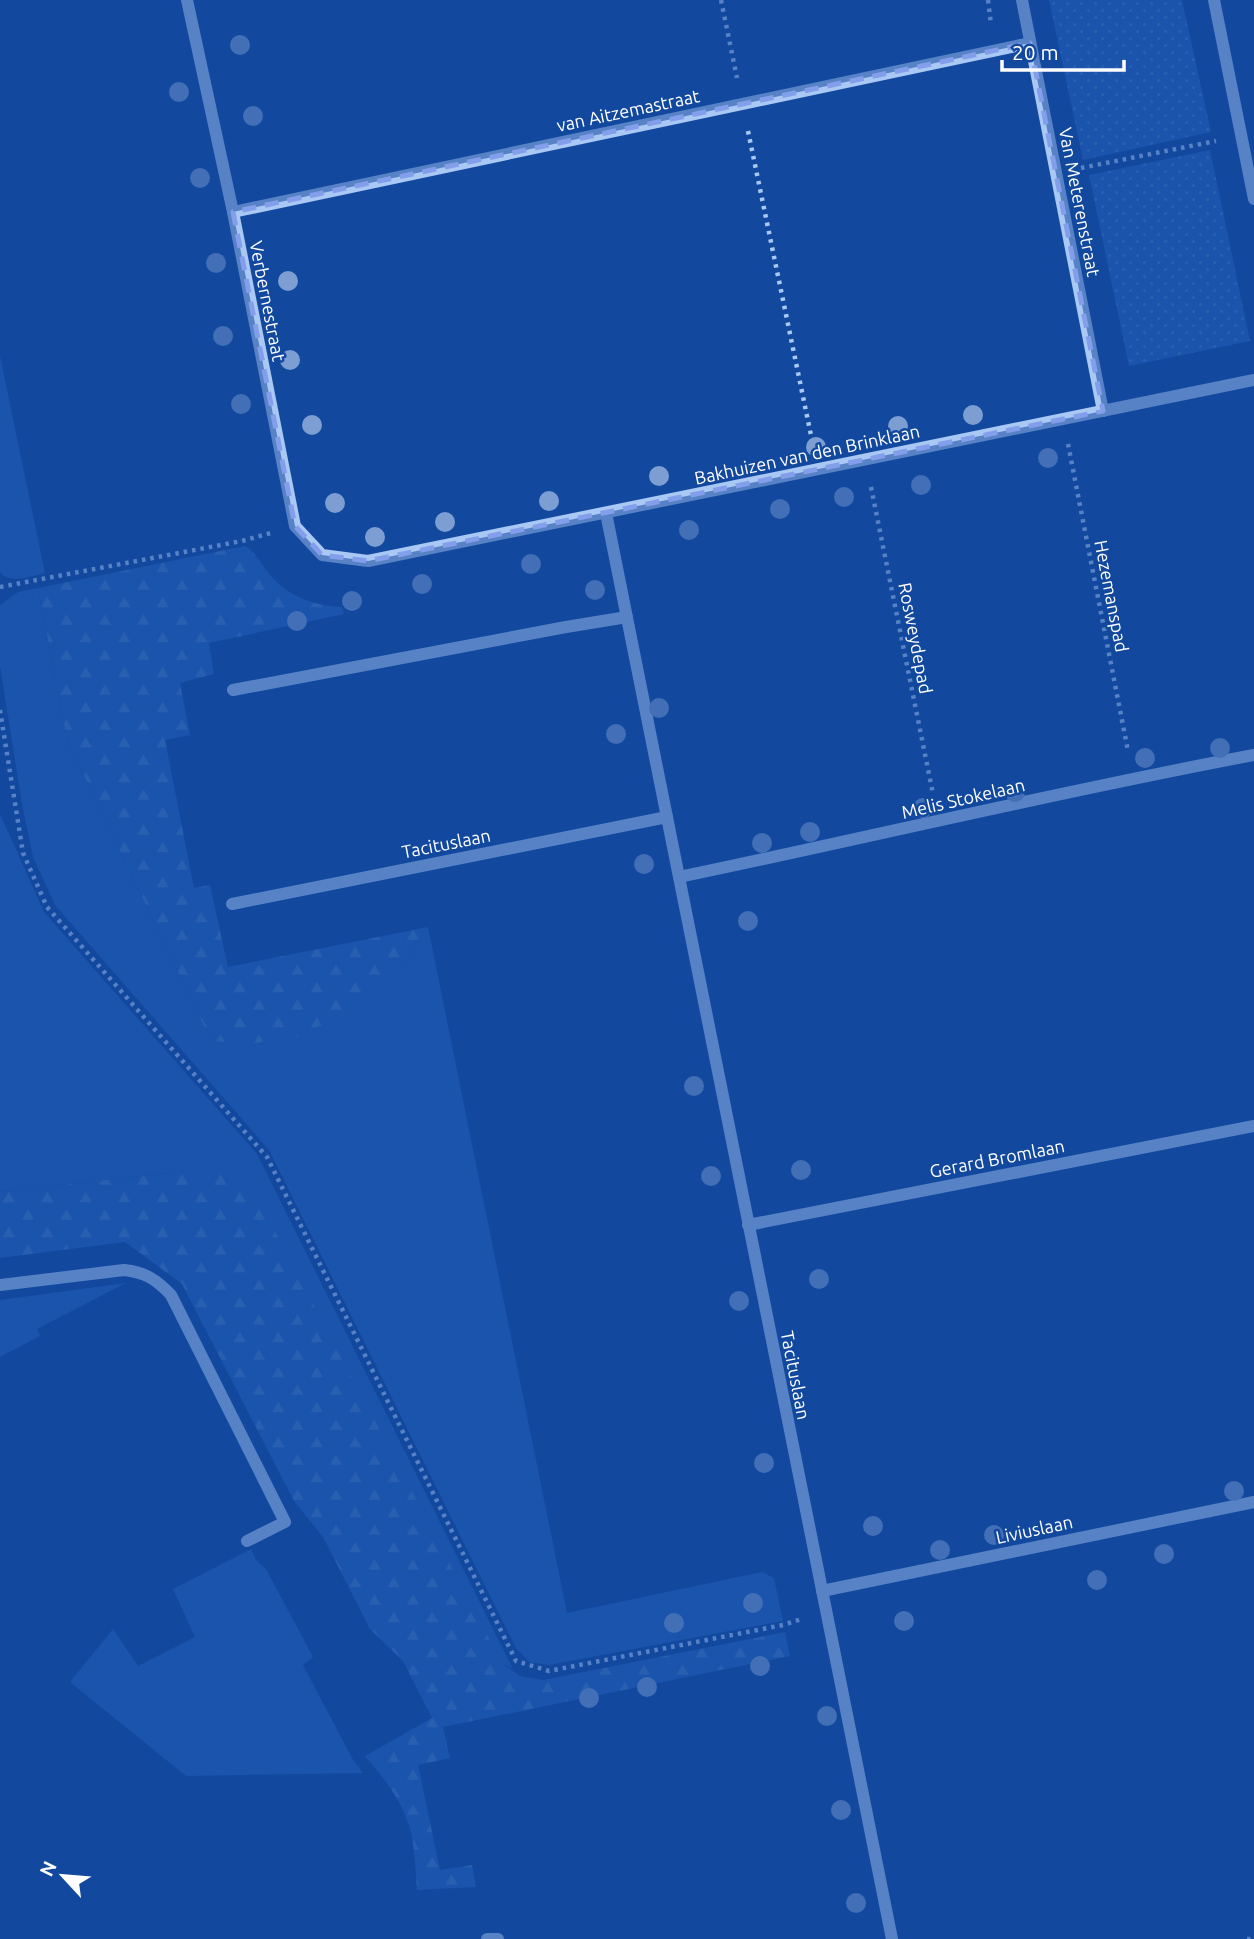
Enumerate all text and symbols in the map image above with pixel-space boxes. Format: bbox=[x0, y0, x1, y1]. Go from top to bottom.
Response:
scale bar bbox=[1002, 28, 1124, 72]
text: 20 m bbox=[1012, 40, 1059, 64]
street label: van Aitzemastraat bbox=[555, 85, 701, 135]
street label: Van Meterenstraat bbox=[1056, 126, 1104, 278]
street label: Verbernestraat bbox=[247, 239, 289, 363]
street label: Bakhuizen van den Brinklaan bbox=[692, 420, 922, 488]
street label: Hezemanspad bbox=[1091, 538, 1133, 654]
street label: Rosweydepad bbox=[895, 581, 937, 695]
street label: Melis Stokelaan bbox=[899, 774, 1027, 822]
street label: Tacituslaan bbox=[400, 825, 492, 861]
street label: Gerard Bromlaan bbox=[928, 1135, 1066, 1181]
street label: Tacituslaan bbox=[778, 1329, 814, 1421]
street label: Liviuslaan bbox=[994, 1511, 1074, 1547]
north arrow bbox=[28, 1841, 98, 1911]
text: N bbox=[35, 1857, 61, 1880]

